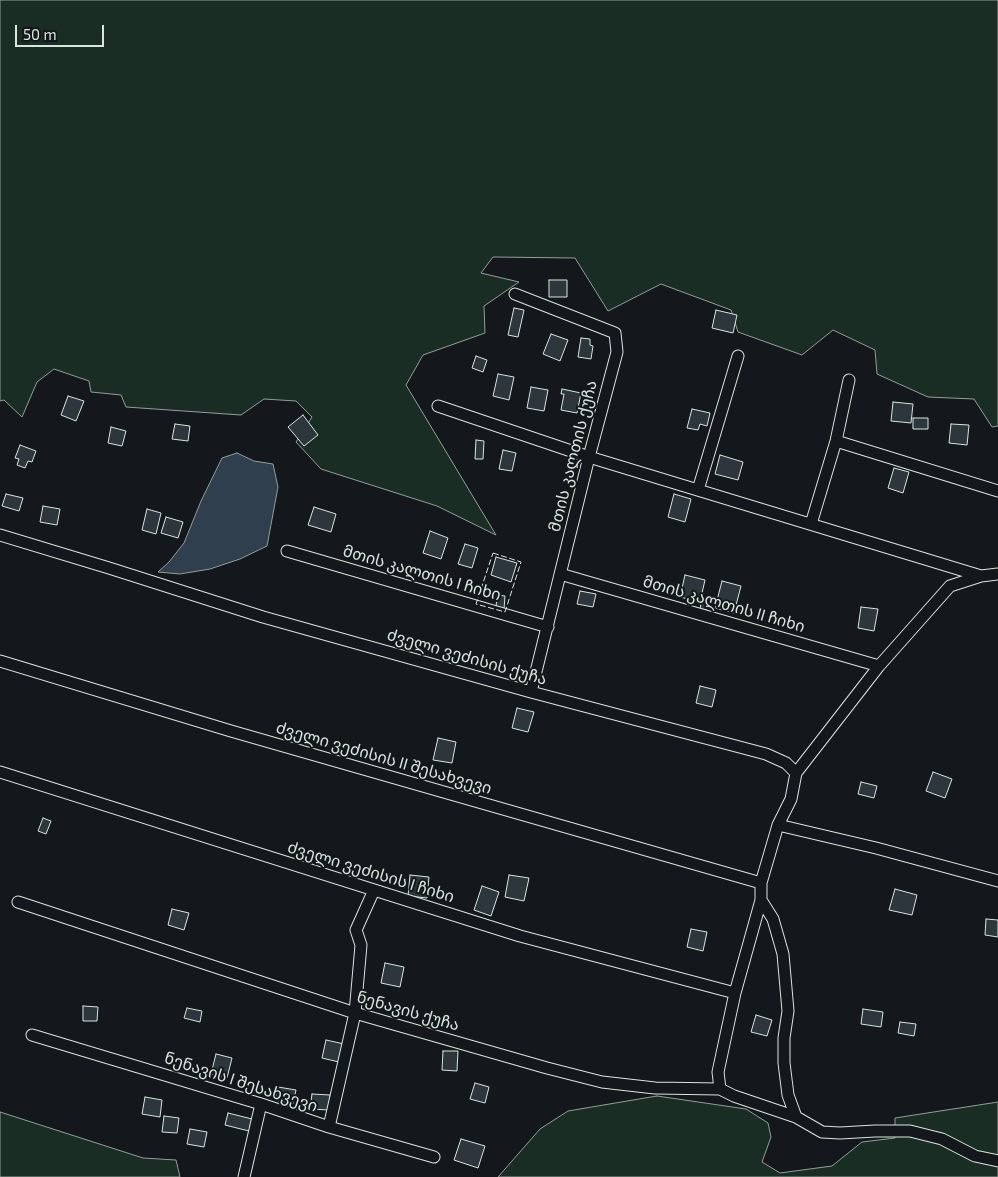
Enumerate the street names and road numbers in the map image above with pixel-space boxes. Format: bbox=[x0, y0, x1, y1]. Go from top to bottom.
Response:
street label: მთის კალთის ქუჩა bbox=[545, 378, 601, 534]
street label: მთის კალთის I ჩიხი bbox=[341, 541, 503, 605]
street label: მთის კალთის II ჩიხი bbox=[641, 572, 807, 636]
street label: ძველი ვეძისის ქუჩა bbox=[385, 625, 549, 689]
street label: ძველი ვეძისის II შესახვევი bbox=[274, 718, 494, 798]
street label: ძველი ვეძისის I ჩიხი bbox=[285, 837, 457, 907]
street label: ნენავის ქუჩა bbox=[354, 987, 462, 1035]
street label: ნენავის I შესახვევი bbox=[162, 1048, 320, 1116]

